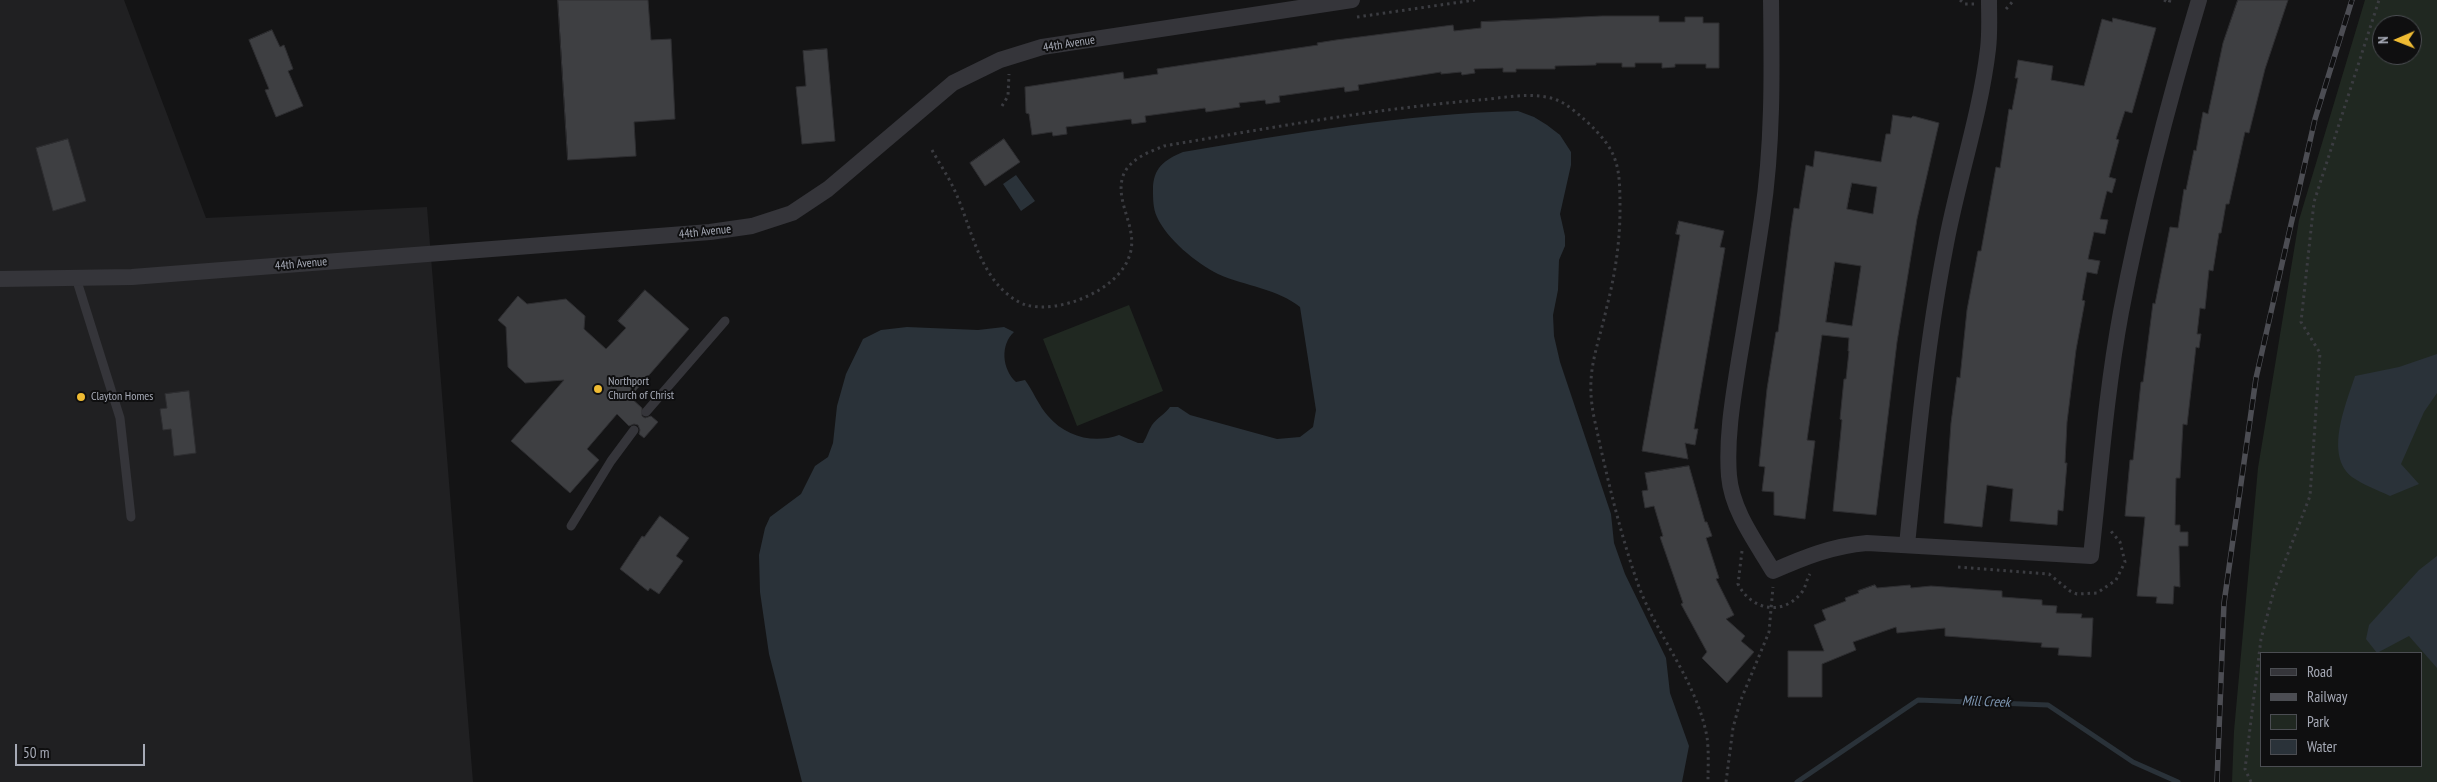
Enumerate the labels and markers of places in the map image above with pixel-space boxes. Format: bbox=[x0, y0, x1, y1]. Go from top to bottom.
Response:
place label: Northport Church of Christ bbox=[608, 375, 674, 403]
marker: Northport Church of Christ bbox=[592, 383, 604, 395]
place label: Clayton Homes bbox=[91, 390, 153, 404]
marker: Clayton Homes bbox=[75, 391, 87, 403]

